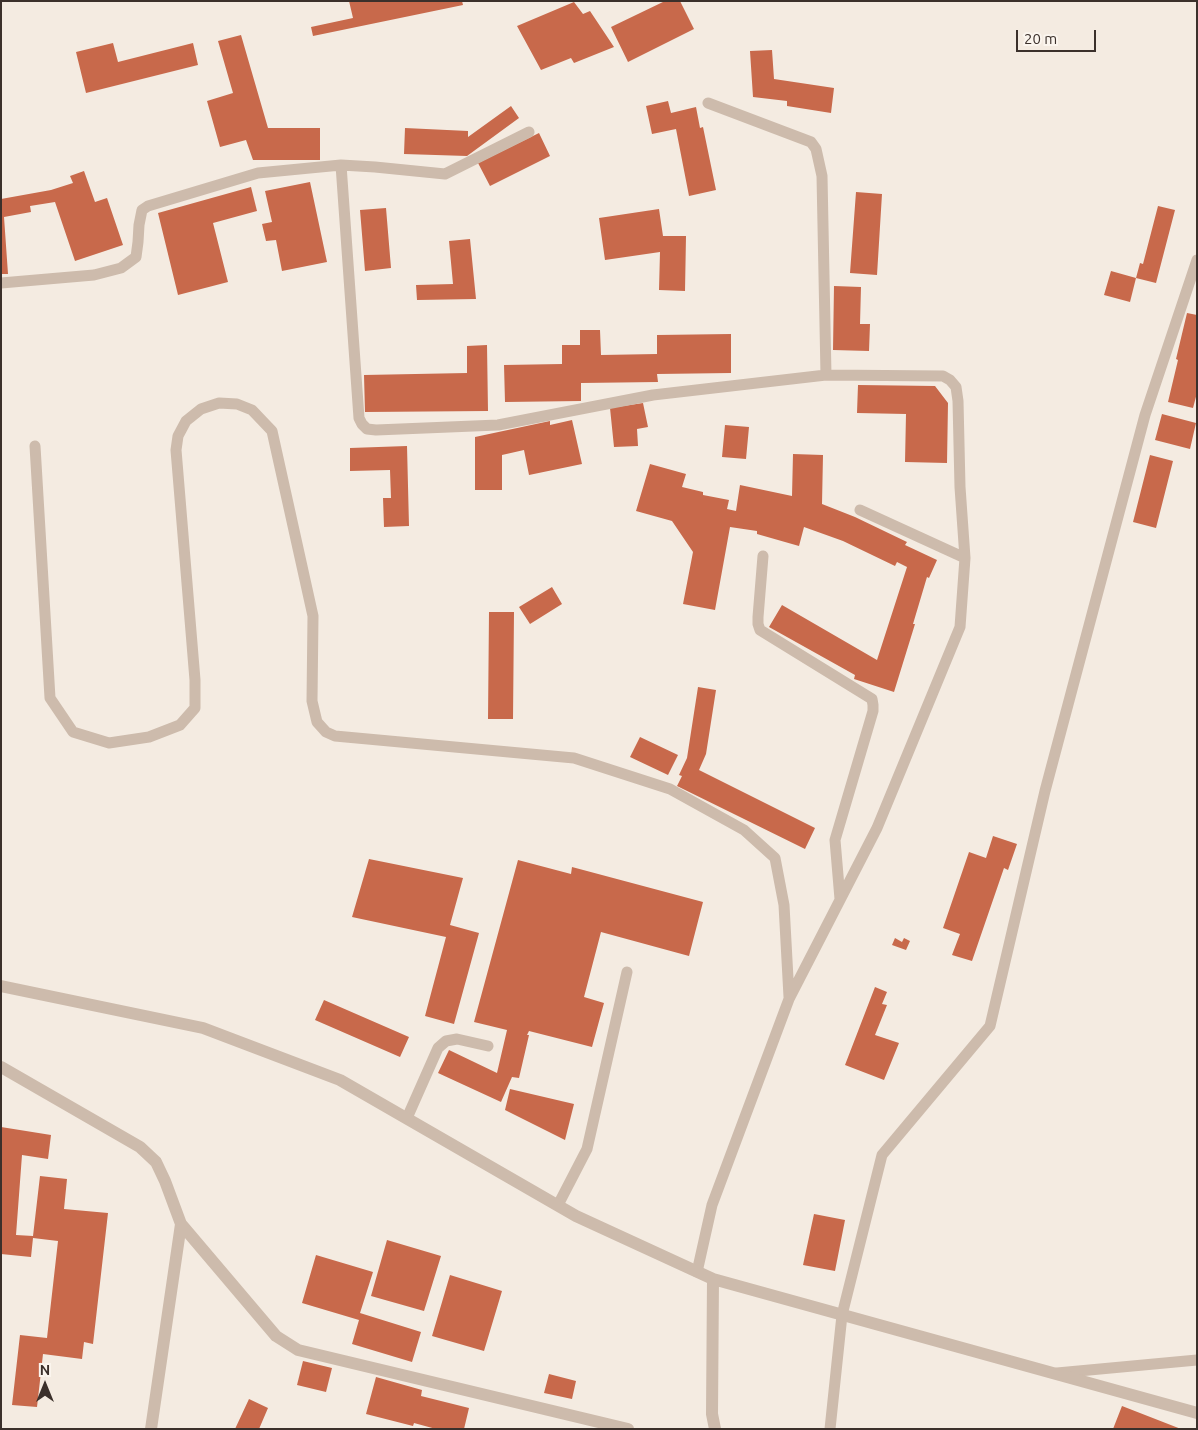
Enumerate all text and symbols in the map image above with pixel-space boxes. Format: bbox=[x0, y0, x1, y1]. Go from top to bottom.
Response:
scale bar bbox=[1018, 20, 1098, 52]
text: 20 m bbox=[1024, 30, 1057, 47]
north arrow bbox=[20, 1360, 70, 1410]
text: N bbox=[40, 1362, 50, 1378]

